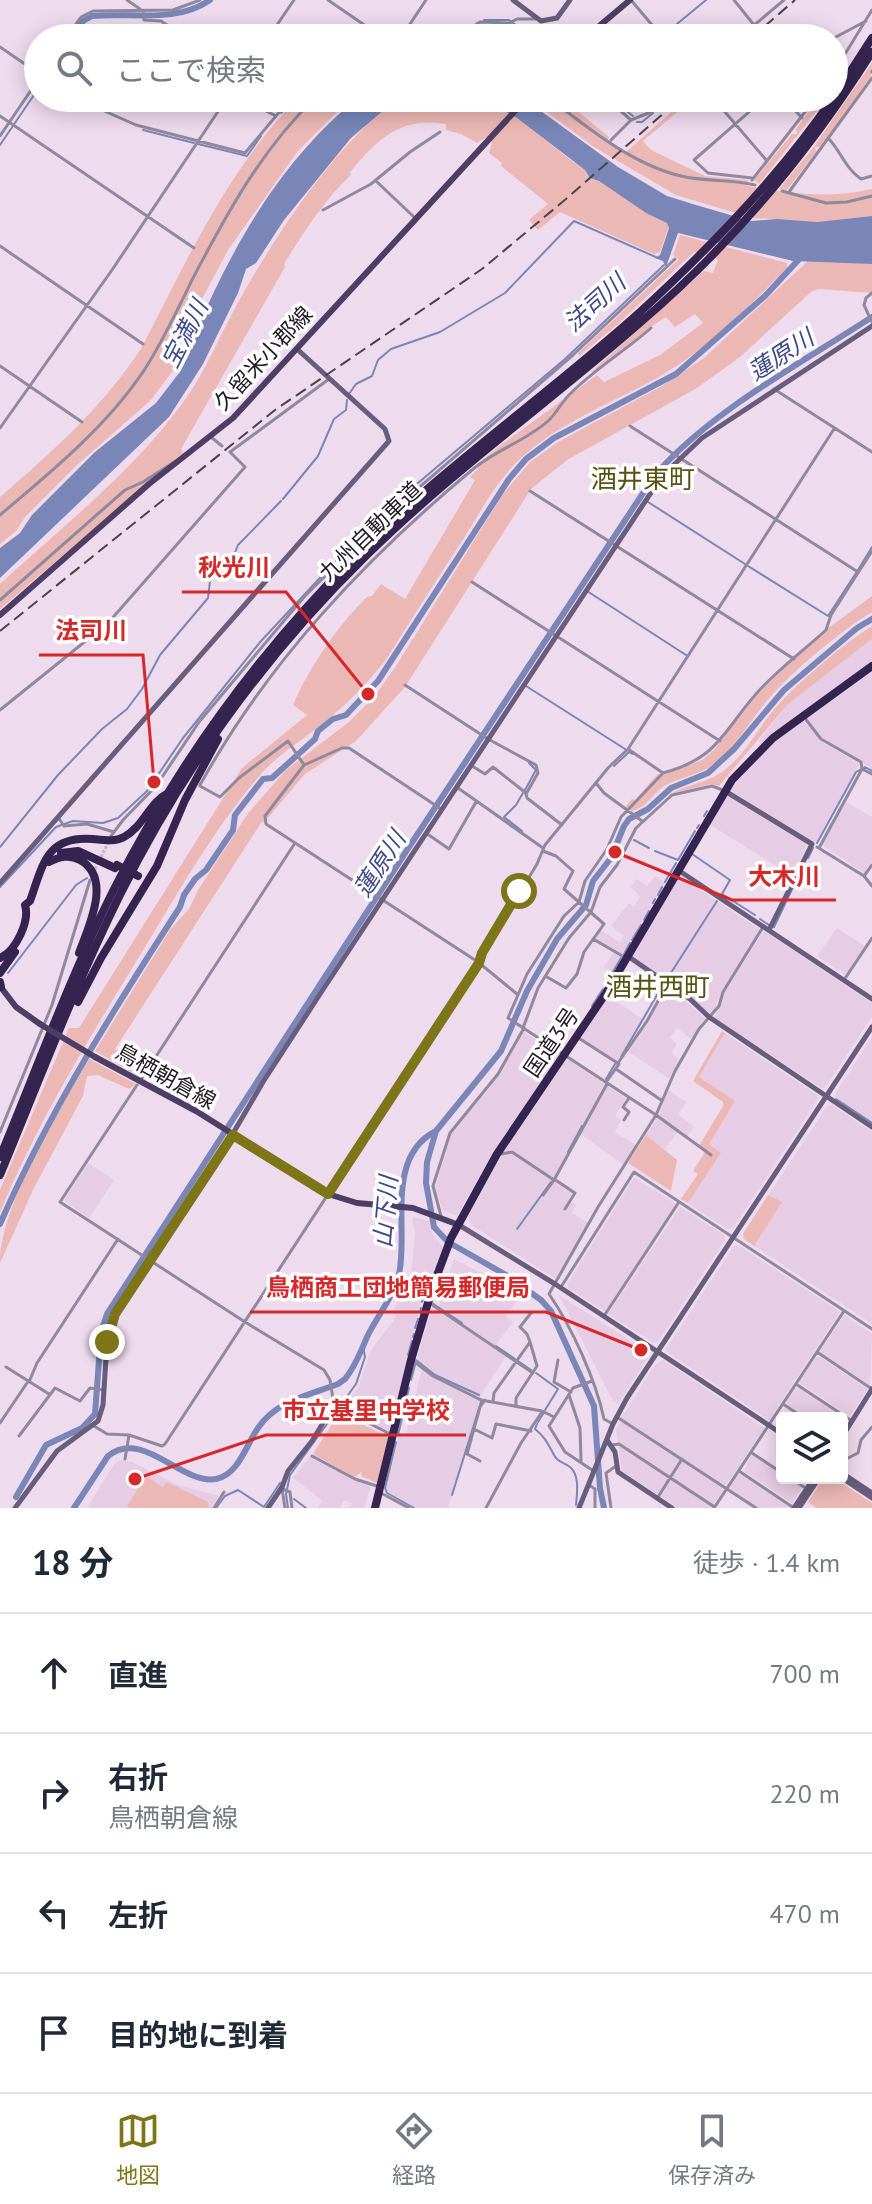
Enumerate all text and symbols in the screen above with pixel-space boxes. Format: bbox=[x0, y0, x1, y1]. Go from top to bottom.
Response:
search box bbox=[24, 24, 848, 112]
icon: search bbox=[52, 46, 96, 90]
text: ここで検索 bbox=[116, 50, 266, 89]
water label: 法司川 bbox=[558, 265, 634, 338]
water label: 宝満川 bbox=[154, 292, 216, 373]
street label: 久留米小郡線 bbox=[208, 300, 318, 416]
water label: 蓮原川 bbox=[742, 320, 822, 387]
district label: 酒井東町 bbox=[591, 462, 695, 495]
street label: 九州自動車道 bbox=[313, 475, 427, 587]
callout: 秋光川 bbox=[182, 544, 286, 592]
text: 秋光川 bbox=[198, 552, 270, 583]
callout: 法司川 bbox=[39, 607, 143, 655]
text: 法司川 bbox=[55, 615, 127, 646]
water label: 蓮原川 bbox=[347, 823, 414, 902]
callout: 大木川 bbox=[732, 852, 836, 900]
text: 大木川 bbox=[748, 861, 820, 892]
route start bbox=[501, 873, 537, 909]
district label: 酒井西町 bbox=[606, 970, 710, 1003]
street label: 国道3号 bbox=[518, 1002, 584, 1082]
street label: 鳥栖朝倉線 bbox=[111, 1037, 221, 1115]
water label: 山下川 bbox=[367, 1172, 404, 1249]
callout: 鳥栖商工団地簡易郵便局 bbox=[250, 1264, 546, 1312]
text: 鳥栖商工団地簡易郵便局 bbox=[266, 1272, 530, 1303]
route end bbox=[89, 1324, 125, 1360]
callout: 市立基里中学校 bbox=[266, 1387, 466, 1435]
text: 市立基里中学校 bbox=[282, 1395, 450, 1426]
map controls bbox=[776, 1412, 848, 1484]
button: layers bbox=[776, 1412, 848, 1484]
text: 18 分 bbox=[32, 1540, 113, 1584]
text: 徒歩 · 1.4 km bbox=[693, 1546, 840, 1579]
icon: ahead bbox=[32, 1651, 76, 1695]
text: 直進 bbox=[108, 1655, 168, 1694]
text: 700 m bbox=[769, 1657, 840, 1690]
text: 右折 bbox=[108, 1757, 168, 1796]
icon: right bbox=[32, 1771, 76, 1815]
text: 220 m bbox=[769, 1777, 840, 1810]
text: 鳥栖朝倉線 bbox=[108, 1801, 238, 1834]
icon: left bbox=[32, 1891, 76, 1935]
text: 左折 bbox=[108, 1895, 168, 1934]
text: 470 m bbox=[769, 1897, 840, 1930]
icon: arrive bbox=[32, 2011, 76, 2055]
text: 目的地に到着 bbox=[108, 2015, 288, 2054]
tab: 地図 bbox=[116, 2109, 160, 2189]
tab: 経路 bbox=[392, 2109, 436, 2189]
tab: 保存済み bbox=[668, 2109, 756, 2189]

